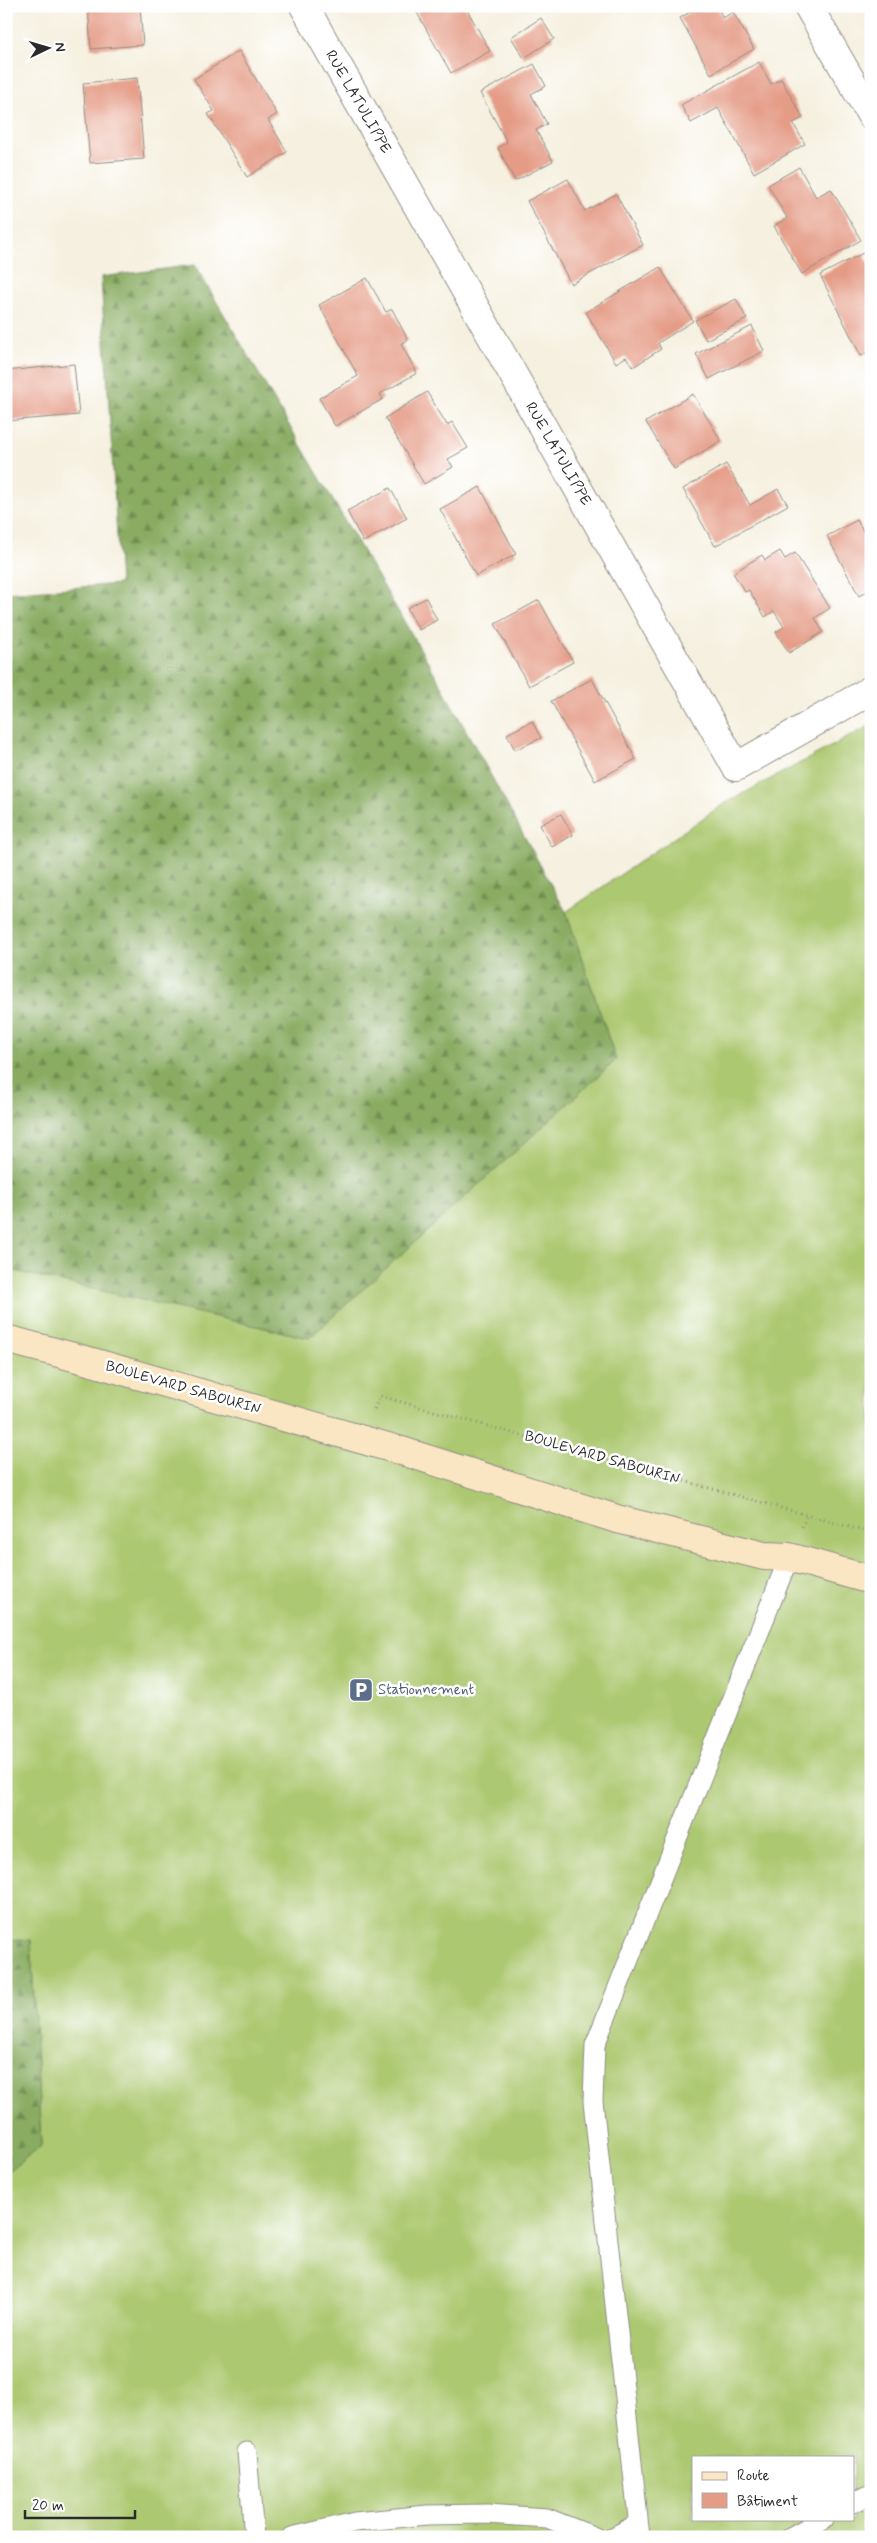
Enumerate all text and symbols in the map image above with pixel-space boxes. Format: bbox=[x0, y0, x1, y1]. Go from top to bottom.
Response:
north arrow bbox=[22, 22, 72, 72]
text: N bbox=[51, 42, 69, 52]
street label: RUE LATULIPPE bbox=[320, 47, 396, 157]
street label: RUE LATULIPPE bbox=[520, 399, 596, 509]
street label: BOULEVARD SABOURIN bbox=[103, 1356, 263, 1420]
street label: BOULEVARD SABOURIN bbox=[522, 1426, 682, 1490]
parking icon: Stationnement bbox=[348, 1677, 374, 1703]
place label: Stationnement bbox=[378, 1680, 474, 1700]
legend bbox=[692, 2456, 854, 2520]
text: Route bbox=[737, 2466, 770, 2486]
scale bar bbox=[25, 2488, 135, 2520]
text: Bâtiment bbox=[737, 2492, 798, 2512]
text: 20 m bbox=[32, 2496, 64, 2516]

